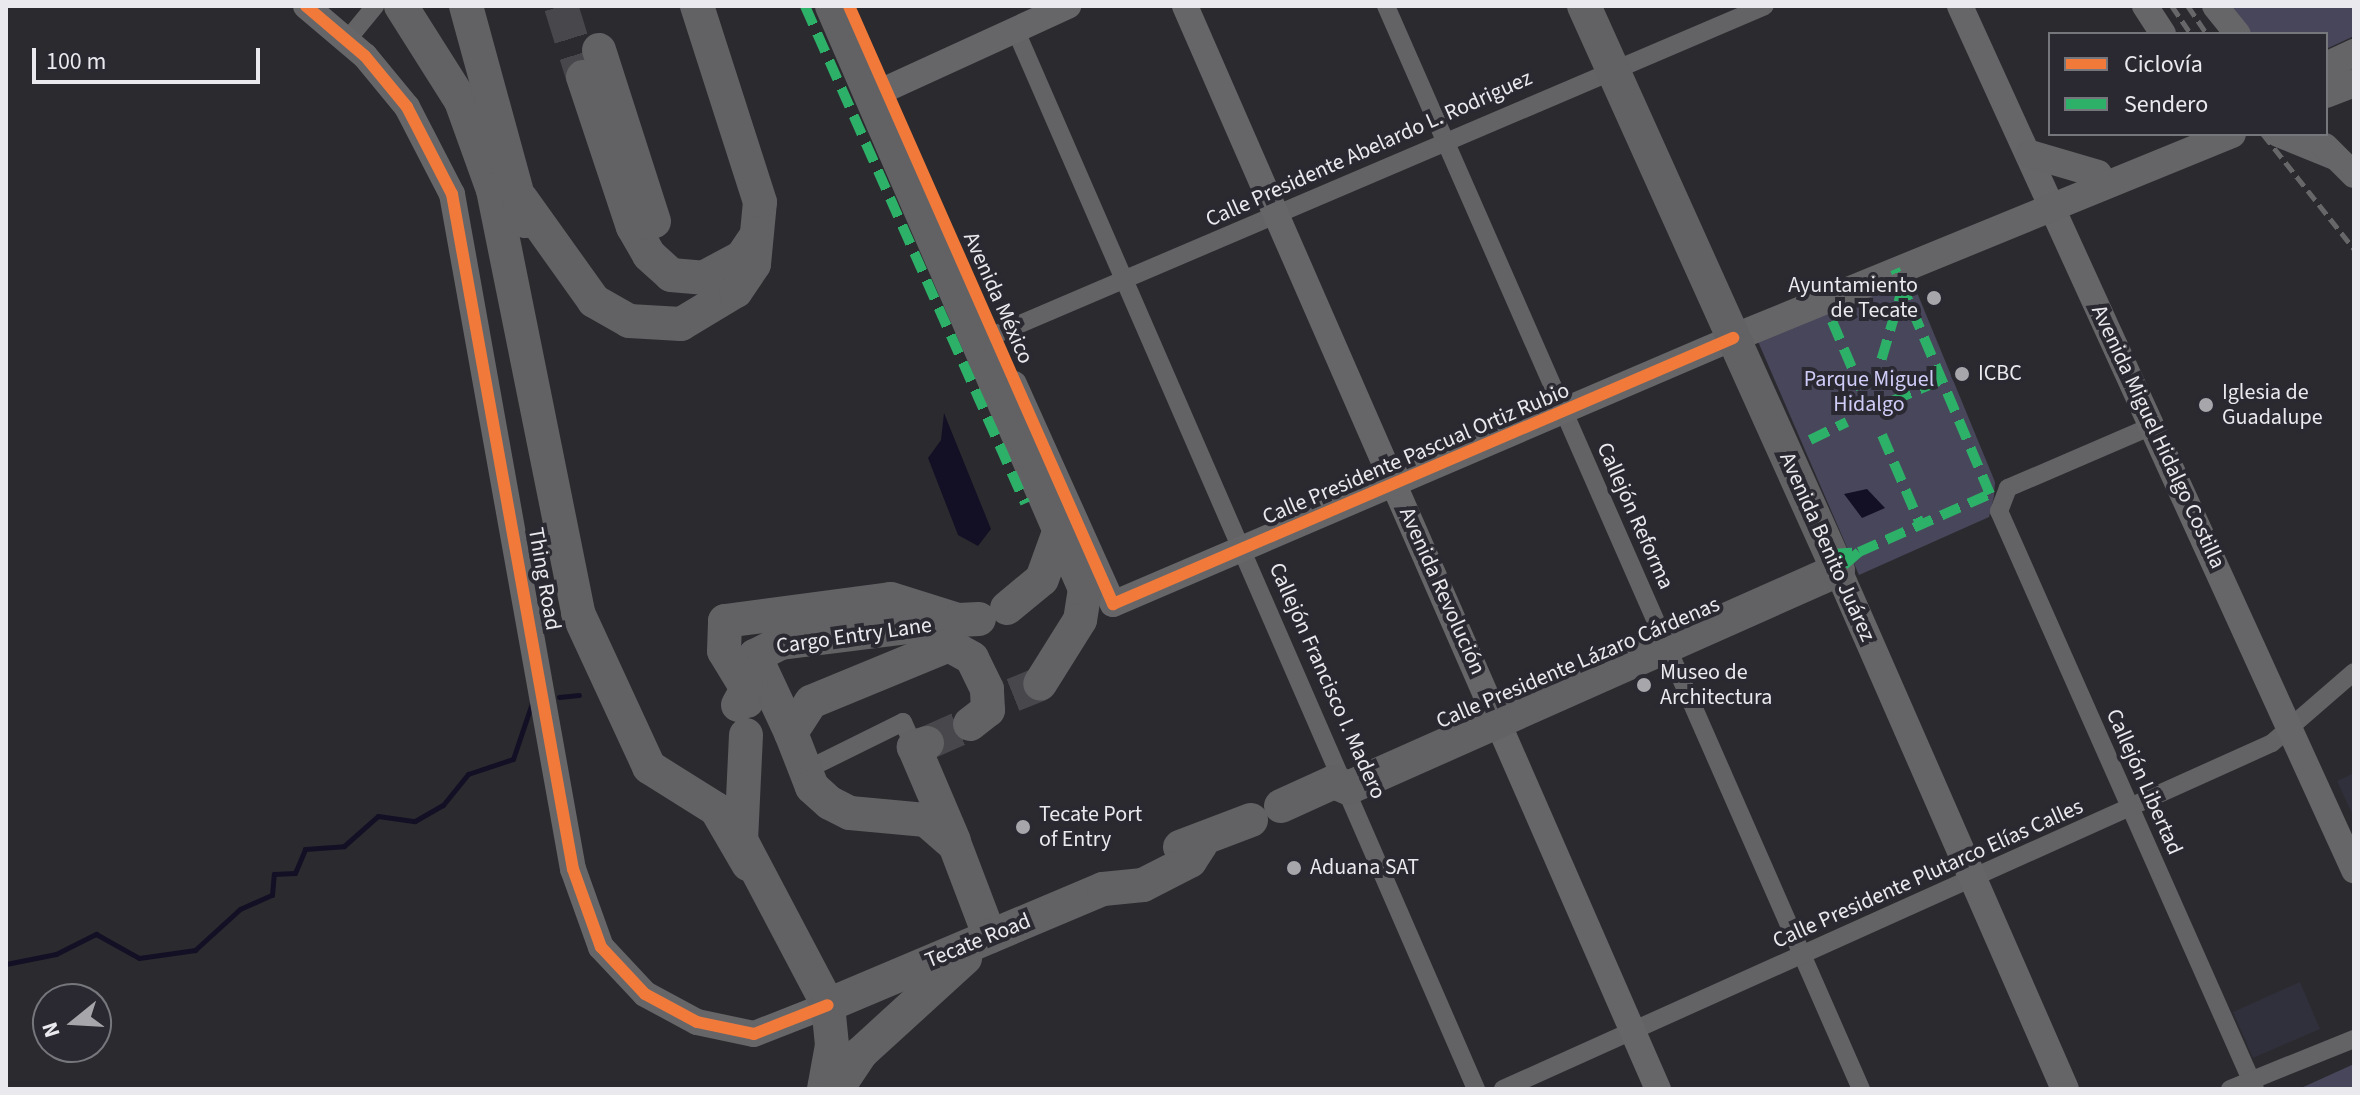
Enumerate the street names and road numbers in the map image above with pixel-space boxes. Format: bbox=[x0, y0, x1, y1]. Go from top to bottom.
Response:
street label: Calle Presidente Abelardo L. Rodriguez bbox=[1202, 65, 1536, 233]
street label: Avenida México bbox=[957, 228, 1039, 368]
street label: Avenida Miguel Hidalgo Costilla bbox=[2085, 301, 2231, 573]
street label: Calle Presidente Pascual Ortiz Rubio bbox=[1259, 377, 1573, 531]
street label: Callejón Reforma bbox=[1591, 439, 1679, 593]
street label: Avenida Benito Juárez bbox=[1773, 448, 1881, 646]
street label: Avenida Revolución bbox=[1393, 503, 1491, 679]
street label: Thing Road bbox=[522, 526, 566, 632]
street label: Callejón Francisco I. Madero bbox=[1263, 559, 1391, 803]
street label: Calle Presidente Lázaro Cárdenas bbox=[1432, 591, 1724, 735]
street label: Cargo Entry Lane bbox=[775, 612, 933, 660]
street label: Callejón Libertad bbox=[2100, 705, 2188, 859]
street label: Calle Presidente Plutarco Elías Calles bbox=[1769, 793, 2087, 955]
street label: Tecate Road bbox=[921, 908, 1035, 974]

